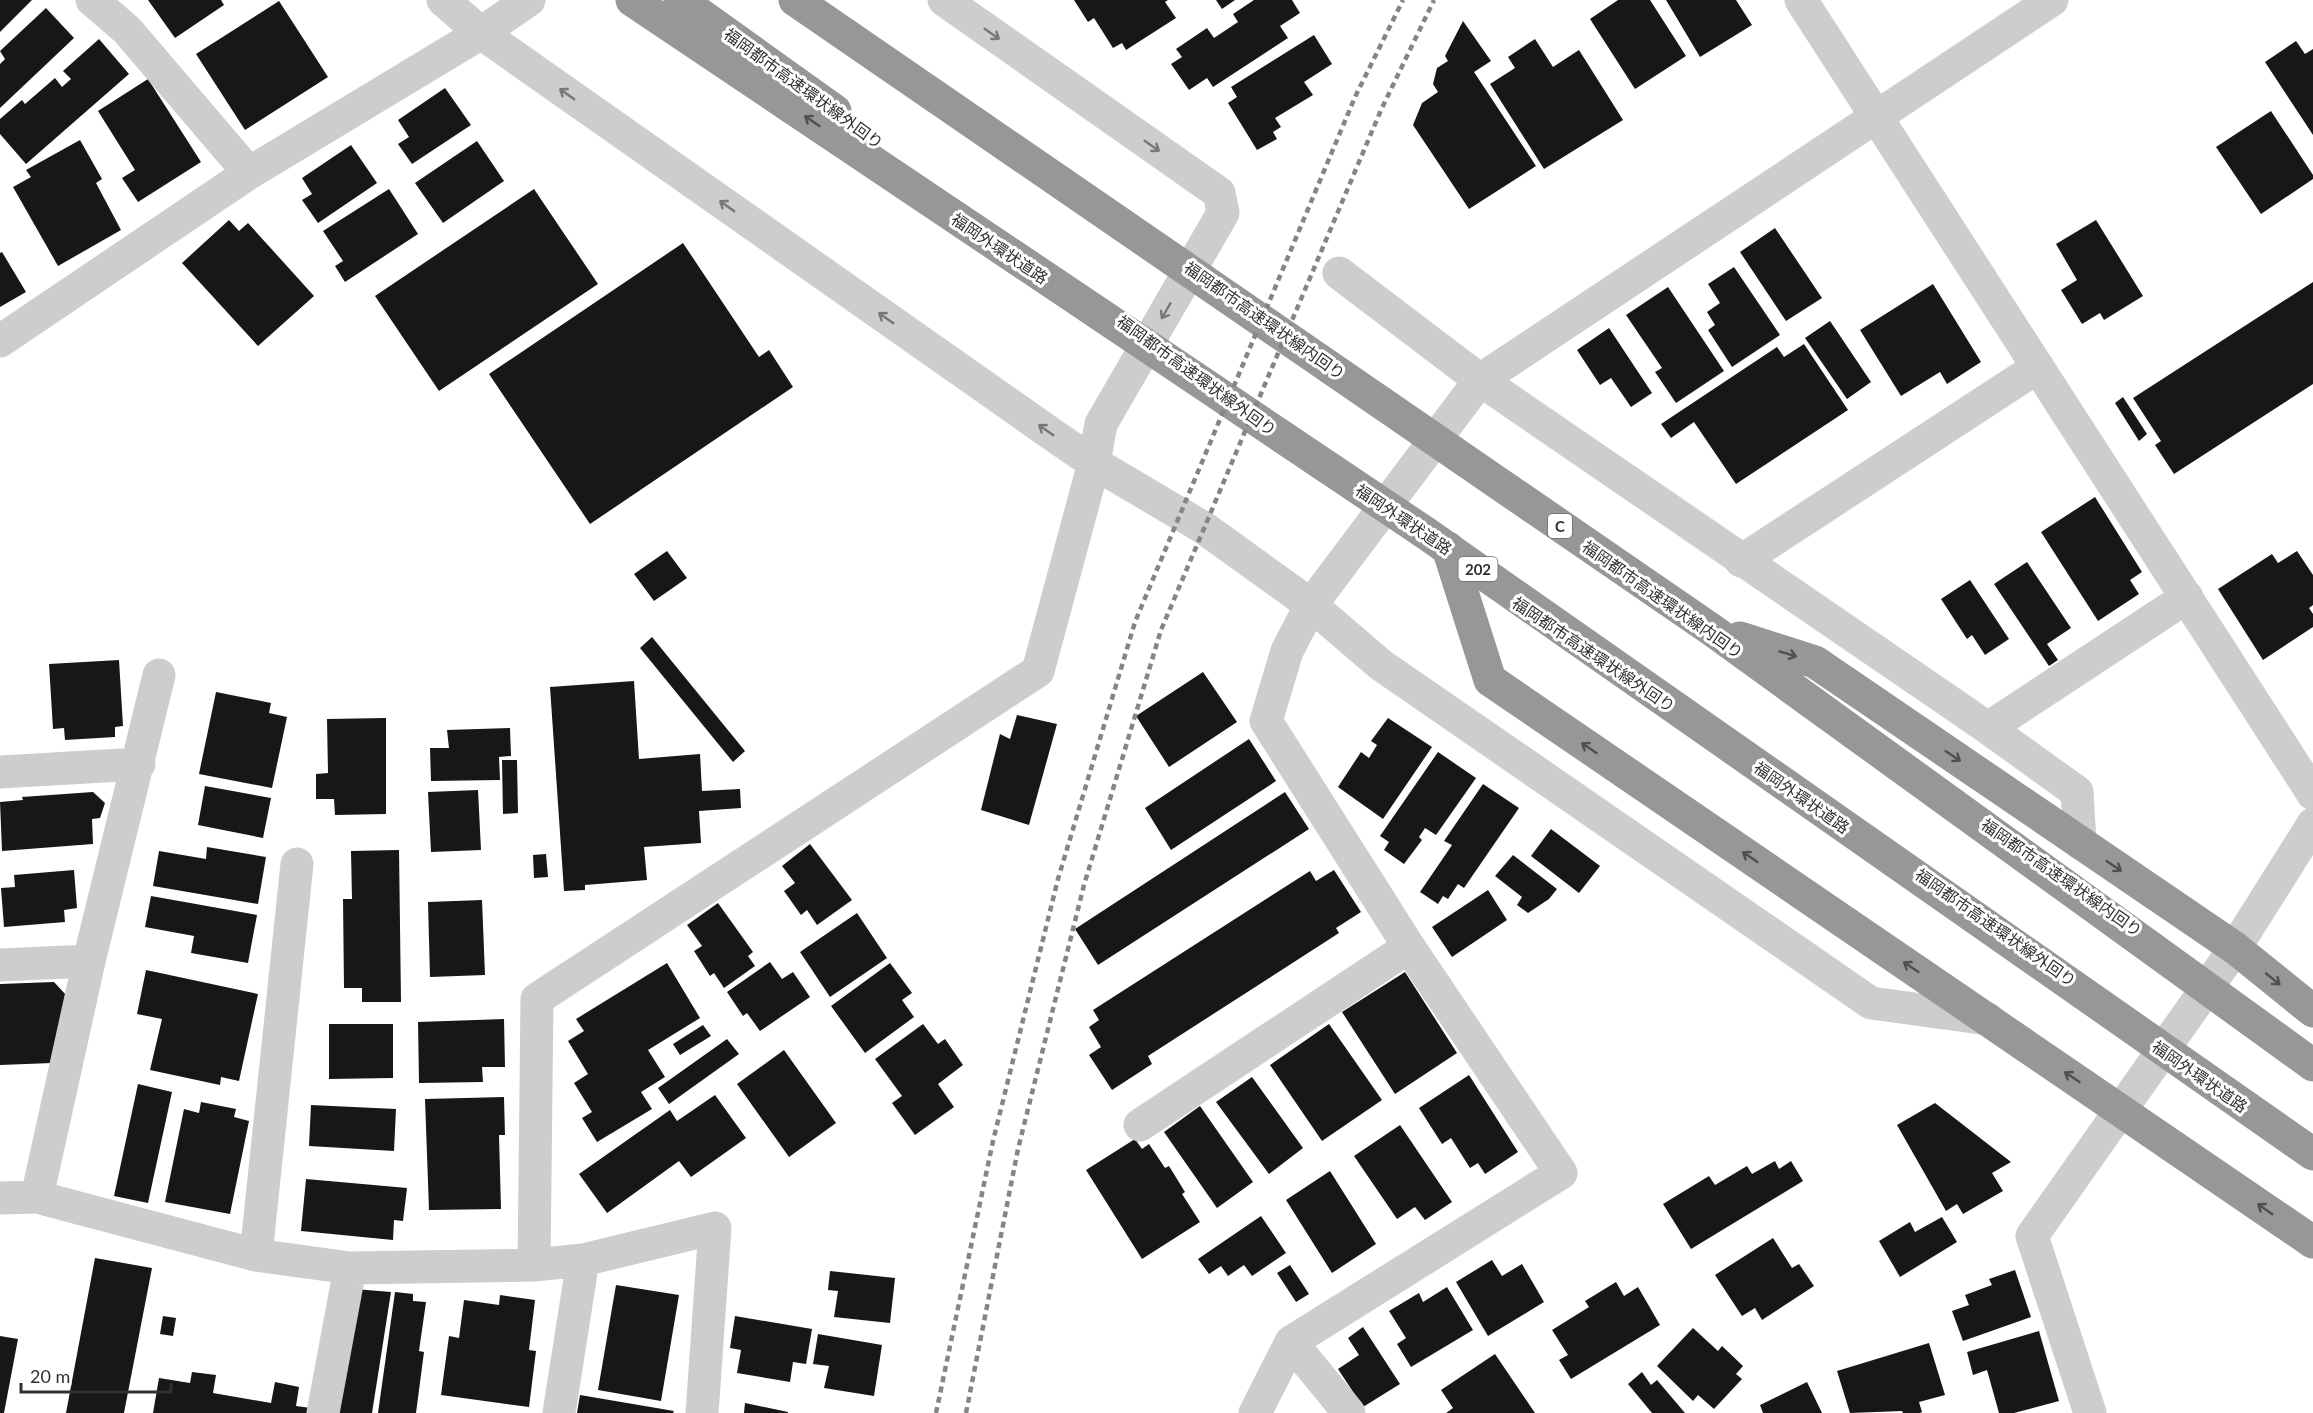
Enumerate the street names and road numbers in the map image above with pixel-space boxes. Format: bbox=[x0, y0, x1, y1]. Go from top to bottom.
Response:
street label: 福岡都市高速環状線外回り bbox=[721, 24, 887, 152]
street label: 福岡外環状道路 bbox=[948, 209, 1052, 287]
street label: 福岡都市高速環状線内回り bbox=[1181, 257, 1349, 383]
street label: 福岡都市高速環状線外回り bbox=[1114, 311, 1280, 439]
street label: 福岡外環状道路 bbox=[1352, 480, 1456, 558]
road number: C bbox=[1548, 514, 1572, 538]
street label: 福岡都市高速環状線内回り bbox=[1579, 536, 1747, 662]
road number: 202 bbox=[1458, 557, 1498, 581]
street label: 福岡都市高速環状線外回り bbox=[1509, 592, 1679, 716]
street label: 福岡外環状道路 bbox=[1751, 757, 1853, 837]
street label: 福岡都市高速環状線内回り bbox=[1978, 814, 2146, 940]
street label: 福岡都市高速環状線外回り bbox=[1912, 864, 2080, 990]
street label: 福岡外環状道路 bbox=[2149, 1036, 2251, 1116]

